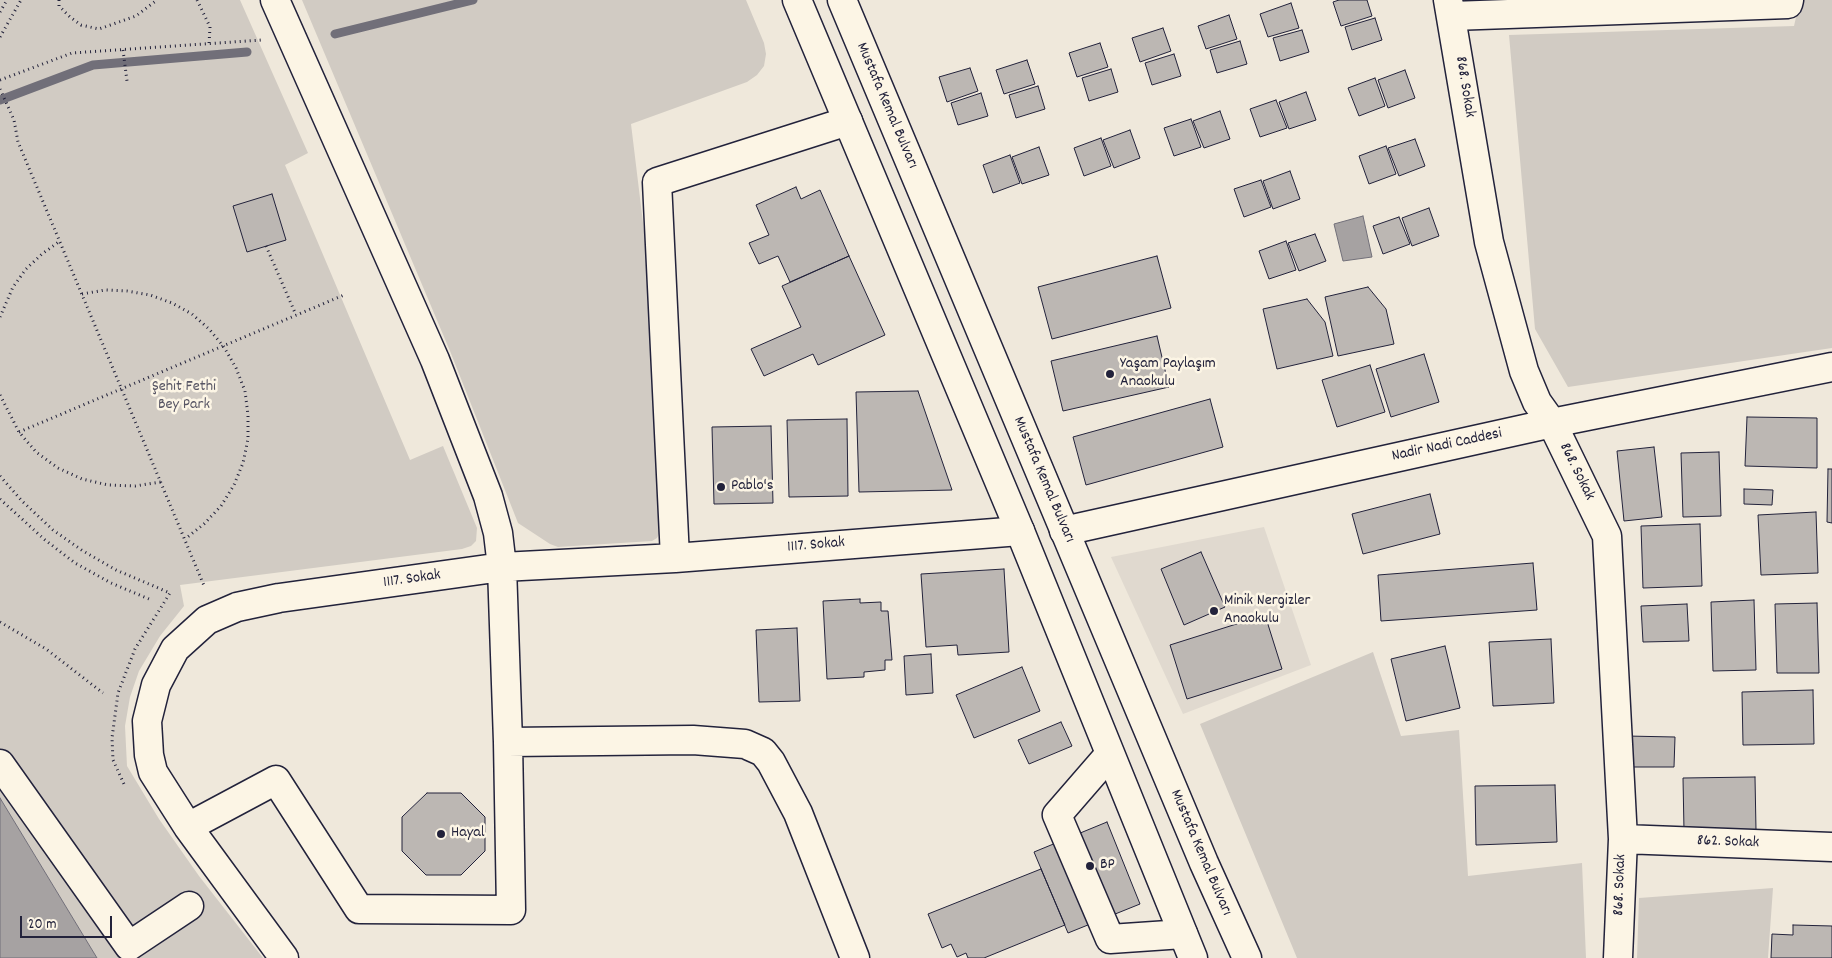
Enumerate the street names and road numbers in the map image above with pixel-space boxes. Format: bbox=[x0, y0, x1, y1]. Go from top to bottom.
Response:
street label: Mustafa Kemal Bulvarı bbox=[851, 40, 921, 172]
street label: 868. Sokak bbox=[1450, 55, 1478, 119]
street label: Mustafa Kemal Bulvarı bbox=[1008, 414, 1078, 546]
street label: Nadir Nadi Caddesi bbox=[1390, 425, 1504, 467]
street label: 868. Sokak bbox=[1554, 440, 1598, 504]
street label: 1117. Sokak bbox=[786, 534, 846, 558]
street label: 1117. Sokak bbox=[382, 566, 442, 594]
street label: Mustafa Kemal Bulvarı bbox=[1165, 787, 1235, 919]
street label: 862. Sokak bbox=[1696, 832, 1760, 854]
street label: 868. Sokak bbox=[1610, 854, 1632, 916]

